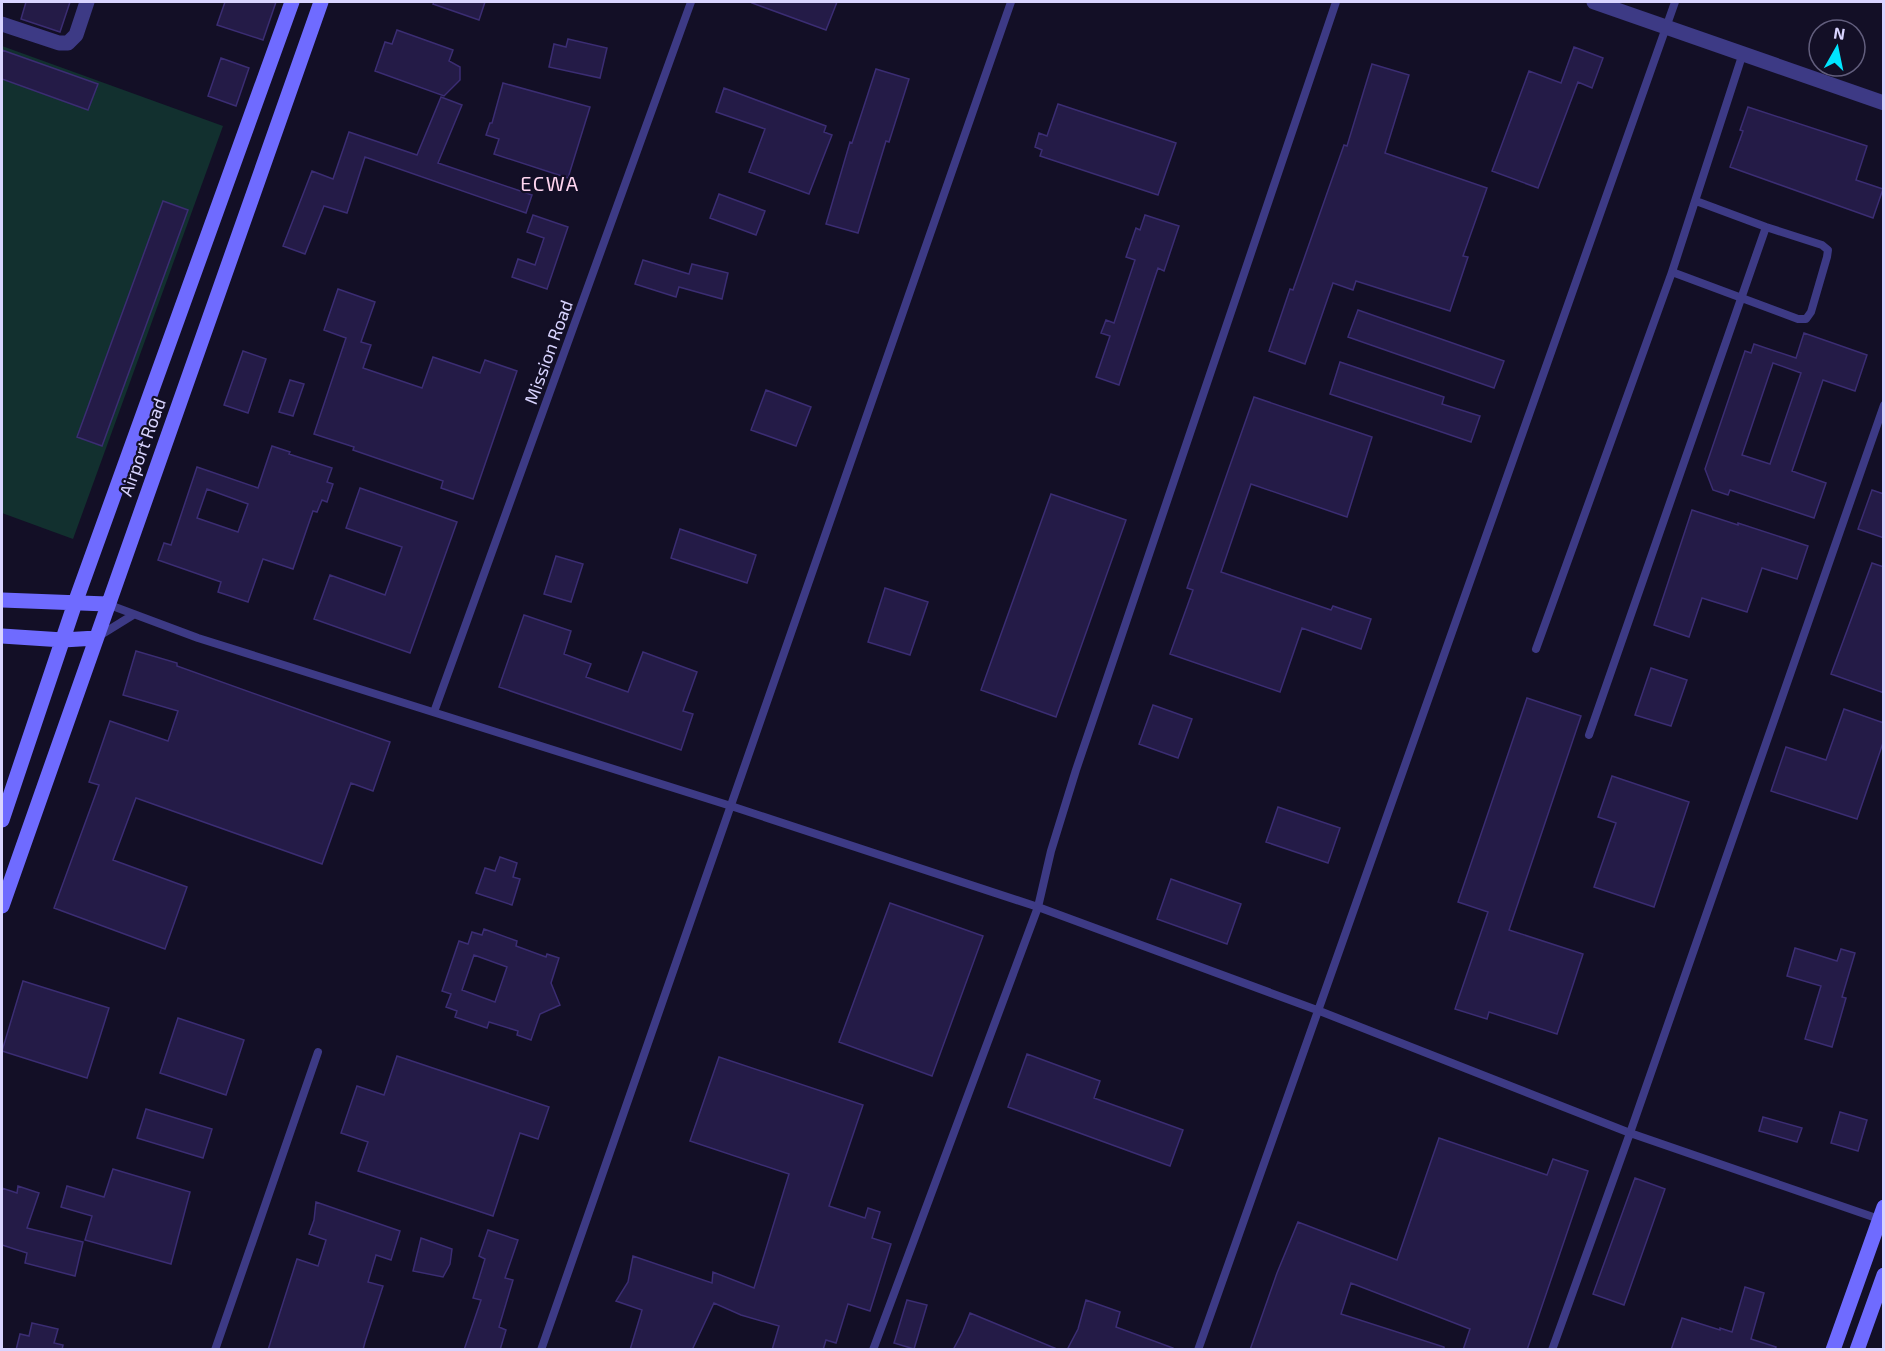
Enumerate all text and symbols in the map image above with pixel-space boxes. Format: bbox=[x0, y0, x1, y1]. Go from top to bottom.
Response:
north arrow bbox=[1807, 18, 1867, 78]
text: N bbox=[1832, 22, 1847, 43]
district label: ECWA bbox=[520, 171, 580, 195]
street label: Mission Road bbox=[519, 297, 577, 407]
street label: Airport Road bbox=[114, 395, 170, 499]

